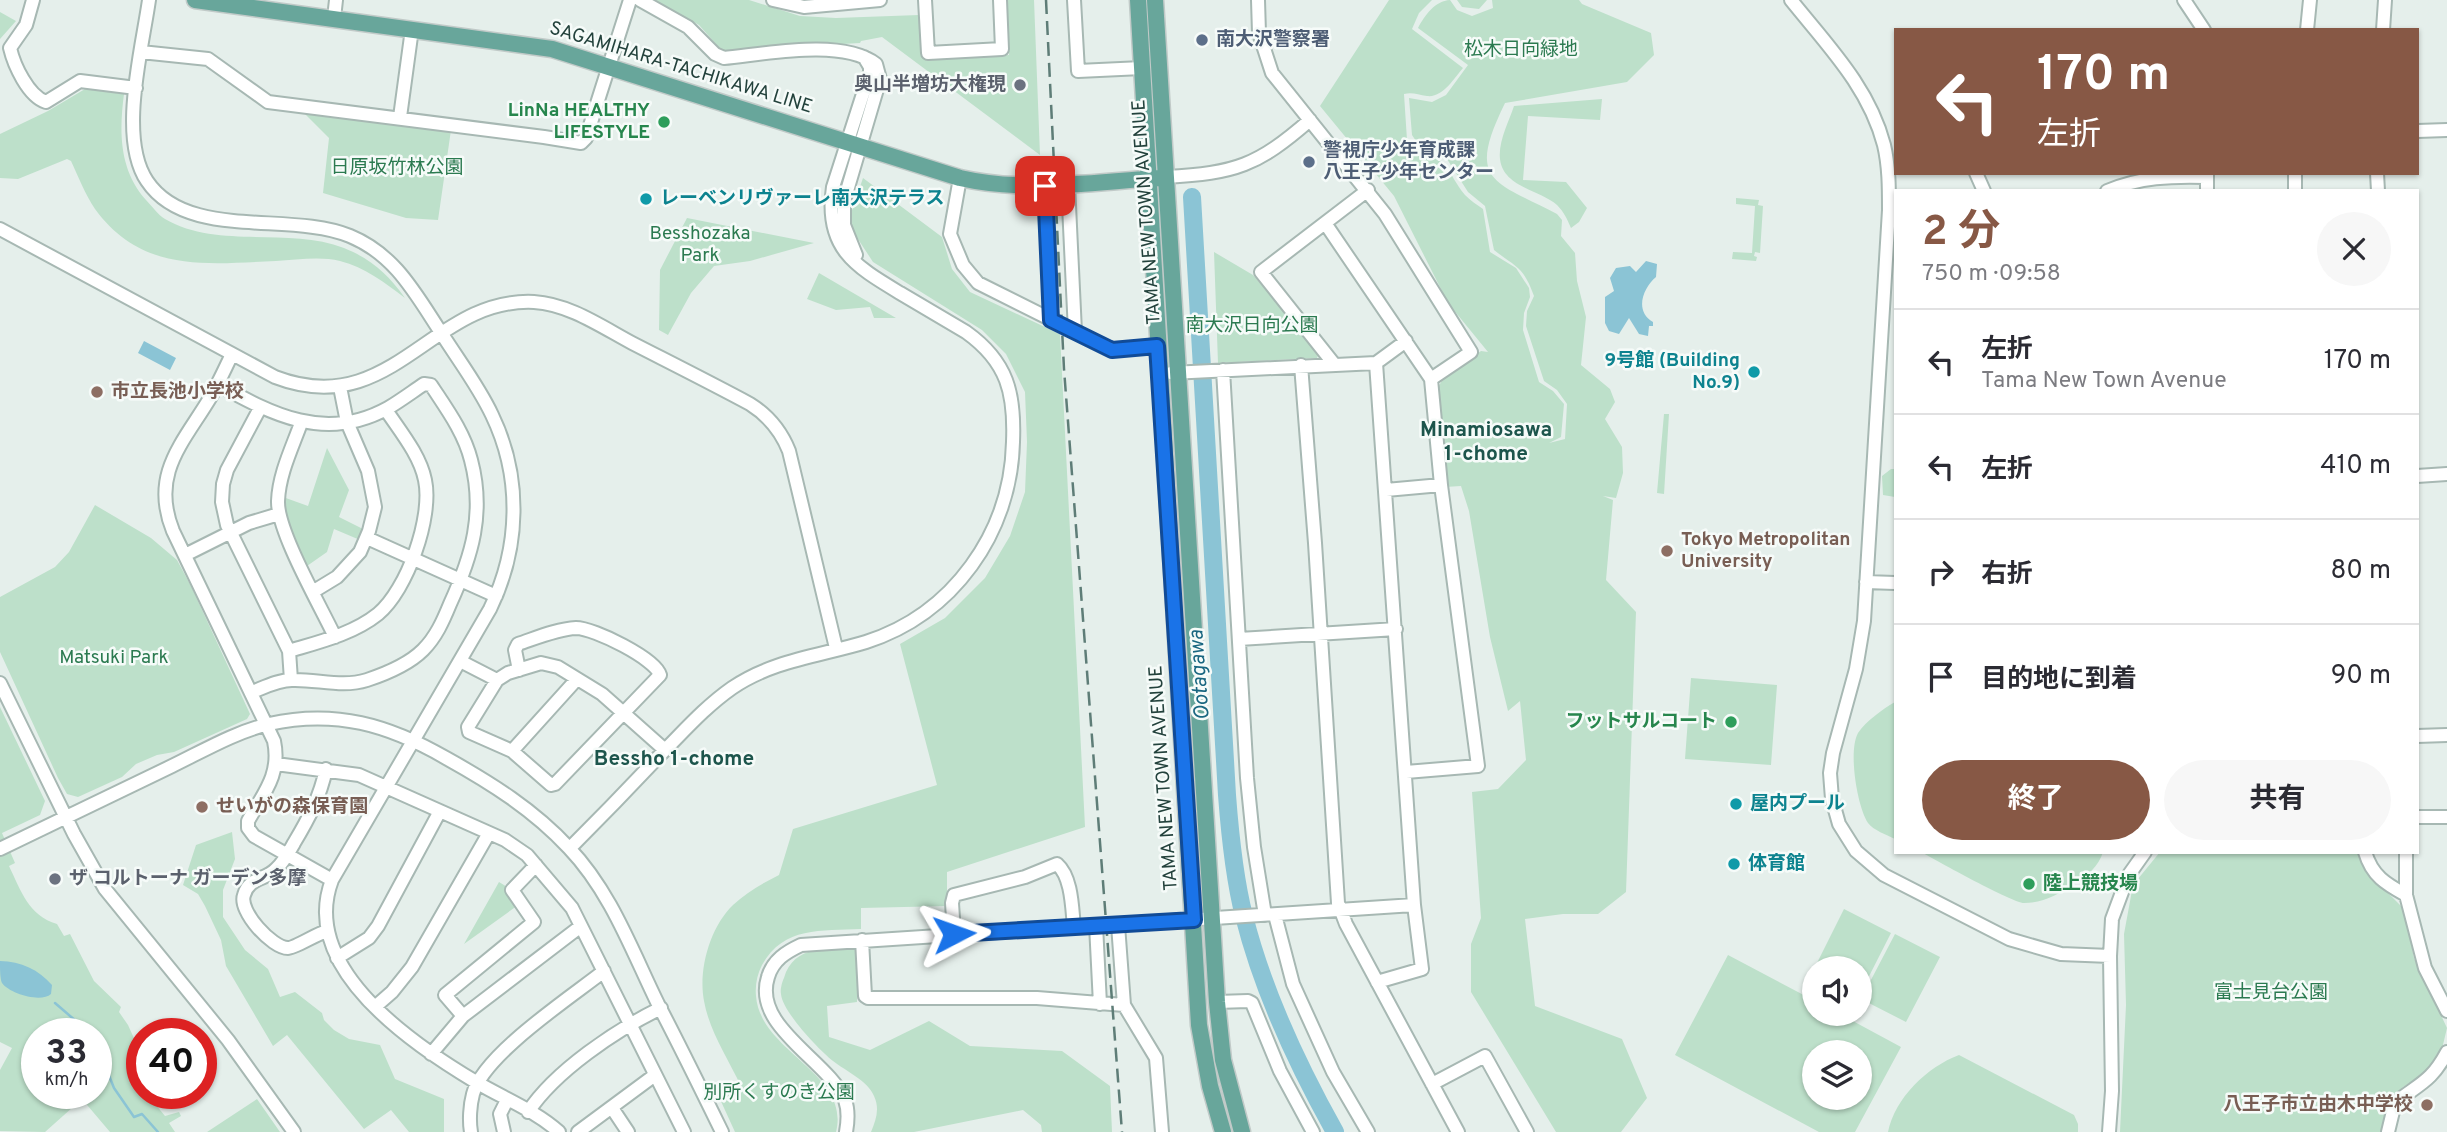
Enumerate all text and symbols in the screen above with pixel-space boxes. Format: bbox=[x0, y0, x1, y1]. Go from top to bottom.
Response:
street label: SAGAMIHARA-TACHIKAWA LINE bbox=[547, 16, 815, 120]
place label: 南大沢警察署 bbox=[1216, 28, 1330, 52]
marker: 南大沢警察署 bbox=[1194, 32, 1210, 48]
park label: 松木日向緑地 bbox=[1464, 38, 1578, 62]
text: 170 m bbox=[2037, 46, 2170, 108]
icon: left bbox=[1922, 56, 2013, 147]
place label: 奥山半増坊大権現 bbox=[854, 73, 1006, 97]
marker: 奥山半増坊大権現 bbox=[1012, 77, 1028, 93]
place label: LinNa HEALTHY LIFESTYLE bbox=[508, 99, 650, 145]
street label: TAMA NEW TOWN AVENUE bbox=[1127, 99, 1167, 325]
marker: LinNa HEALTHY LIFESTYLE bbox=[656, 114, 672, 130]
text: 左折 bbox=[2037, 116, 2101, 156]
place label: 警視庁少年育成課 八王子少年センター bbox=[1323, 139, 1494, 185]
marker: 警視庁少年育成課 八王子少年センター bbox=[1301, 154, 1317, 170]
park label: 日原坂竹林公園 bbox=[330, 156, 464, 180]
pin bbox=[1015, 156, 1075, 216]
icon: arrive bbox=[1026, 167, 1064, 205]
place label: レーベンリヴァーレ南大沢テラス bbox=[660, 187, 945, 211]
marker: レーベンリヴァーレ南大沢テラス bbox=[638, 191, 654, 207]
text: 2 分 bbox=[1922, 207, 2000, 260]
button: close bbox=[2317, 212, 2391, 286]
park label: Besshozaka Park bbox=[649, 222, 751, 268]
text: 750 m · 09:58 bbox=[1922, 260, 2061, 289]
park label: 南大沢日向公園 bbox=[1185, 314, 1319, 338]
text: 左折 bbox=[1981, 334, 2033, 367]
icon: left bbox=[1922, 343, 1960, 381]
text: 170 m bbox=[2324, 345, 2391, 378]
place label: 9号館 (Building No.9) bbox=[1605, 349, 1740, 395]
marker: 9号館 (Building No.9) bbox=[1746, 364, 1762, 380]
text: Tama New Town Avenue bbox=[1981, 367, 2227, 396]
place label: 市立長池小学校 bbox=[111, 380, 244, 404]
marker: 市立長池小学校 bbox=[89, 384, 105, 400]
district label: Minamiosawa 1-chome bbox=[1420, 417, 1552, 468]
icon: left bbox=[1922, 448, 1960, 486]
text: 410 m bbox=[2320, 450, 2391, 483]
text: 左折 bbox=[1981, 454, 2033, 487]
place label: Tokyo Metropolitan University bbox=[1681, 528, 1851, 574]
marker: Tokyo Metropolitan University bbox=[1659, 543, 1675, 559]
icon: right bbox=[1922, 553, 1960, 591]
text: 80 m bbox=[2331, 555, 2391, 588]
text: 右折 bbox=[1981, 559, 2033, 592]
water label: Ootagawa bbox=[1183, 629, 1217, 721]
park label: Matsuki Park bbox=[59, 646, 169, 670]
icon: arrive bbox=[1922, 658, 1960, 696]
text: 90 m bbox=[2331, 660, 2391, 693]
text: 目的地に到着 bbox=[1981, 664, 2137, 697]
street label: TAMA NEW TOWN AVENUE bbox=[1144, 665, 1184, 891]
place label: フットサルコート bbox=[1565, 710, 1717, 734]
marker: フットサルコート bbox=[1723, 714, 1739, 730]
district label: Bessho 1-chome bbox=[594, 746, 754, 773]
button: 終了 bbox=[1922, 760, 2150, 840]
button: 共有 bbox=[2164, 760, 2391, 840]
place label: 屋内プール bbox=[1750, 792, 1845, 816]
place label: せいがの森保育園 bbox=[216, 795, 368, 819]
marker: 屋内プール bbox=[1728, 796, 1744, 812]
marker: せいがの森保育園 bbox=[194, 799, 210, 815]
place label: 体育館 bbox=[1748, 852, 1805, 876]
marker: 体育館 bbox=[1726, 856, 1742, 872]
place label: ザ コルトーナ ガーデン多摩 bbox=[69, 867, 307, 891]
marker: ザ コルトーナ ガーデン多摩 bbox=[47, 871, 63, 887]
place label: 陸上競技場 bbox=[2043, 872, 2138, 896]
marker: 陸上競技場 bbox=[2021, 876, 2037, 892]
position arrow bbox=[917, 897, 991, 971]
map controls bbox=[1802, 956, 1872, 1110]
button: sound bbox=[1802, 956, 1872, 1026]
park label: 富士見台公園 bbox=[2214, 981, 2328, 1005]
speed limit sign: 40 bbox=[126, 1018, 217, 1109]
text: 33 bbox=[46, 1032, 87, 1076]
button: layers bbox=[1802, 1040, 1872, 1110]
text: km/h bbox=[45, 1069, 88, 1092]
park label: 別所くすのき公園 bbox=[703, 1081, 855, 1105]
place label: 八王子市立由木中学校 bbox=[2223, 1093, 2413, 1117]
marker: 八王子市立由木中学校 bbox=[2419, 1097, 2435, 1113]

